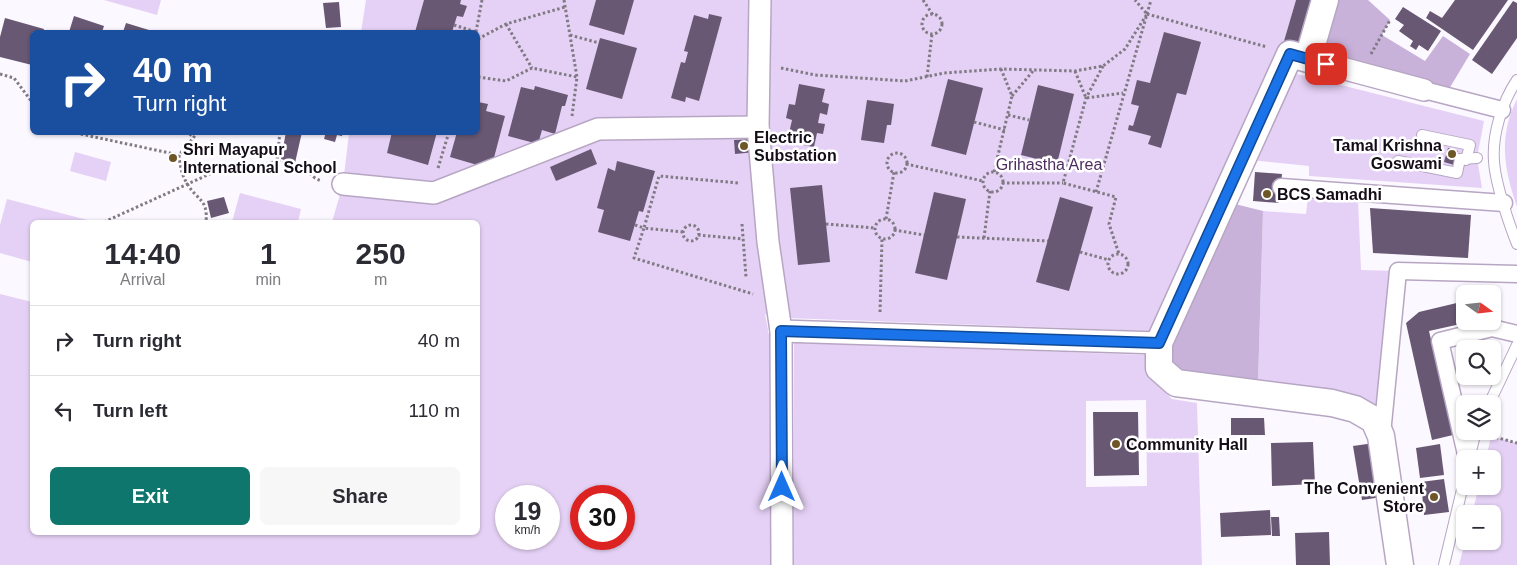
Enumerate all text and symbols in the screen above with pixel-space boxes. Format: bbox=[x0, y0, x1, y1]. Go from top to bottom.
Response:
pin bbox=[1305, 43, 1347, 85]
icon: right bbox=[50, 50, 115, 115]
text: 40 m bbox=[133, 50, 213, 89]
icon: arrive bbox=[1312, 50, 1340, 78]
text: Turn right bbox=[133, 91, 226, 116]
place label: Electric Substation bbox=[754, 129, 837, 164]
place label: Tamal Krishna Goswami bbox=[1333, 137, 1442, 172]
marker: Electric Substation bbox=[738, 140, 750, 152]
place label: Shri Mayapur International School bbox=[183, 141, 337, 176]
marker: Tamal Krishna Goswami bbox=[1446, 148, 1458, 160]
marker: Shri Mayapur International School bbox=[167, 152, 179, 164]
park label: Grihastha Area bbox=[996, 156, 1102, 173]
place label: BCS Samadhi bbox=[1277, 186, 1382, 203]
marker: BCS Samadhi bbox=[1261, 188, 1273, 200]
text: 14:40 bbox=[104, 237, 181, 270]
text: 1 bbox=[260, 237, 277, 270]
text: 250 bbox=[356, 237, 406, 270]
text: Arrival bbox=[120, 271, 165, 288]
text: min bbox=[255, 271, 281, 288]
text: m bbox=[374, 271, 387, 288]
north arrow bbox=[1456, 285, 1501, 330]
map controls bbox=[1456, 285, 1501, 550]
icon: right bbox=[50, 327, 78, 355]
text: Turn right bbox=[93, 330, 181, 351]
text: 40 m bbox=[418, 330, 460, 351]
button: search bbox=[1456, 340, 1501, 385]
button: layers bbox=[1456, 395, 1501, 440]
icon: left bbox=[50, 397, 78, 425]
text: Turn left bbox=[93, 400, 168, 421]
text: 110 m bbox=[409, 400, 460, 421]
place label: Community Hall bbox=[1126, 436, 1248, 453]
marker: Community Hall bbox=[1110, 438, 1122, 450]
button: + bbox=[1456, 450, 1501, 495]
position arrow bbox=[755, 460, 807, 512]
button: Exit bbox=[50, 467, 250, 525]
button: Share bbox=[260, 467, 460, 525]
place label: The Convenient Store bbox=[1304, 480, 1425, 515]
speed limit sign: 30 bbox=[570, 485, 635, 550]
marker: The Convenient Store bbox=[1428, 491, 1440, 503]
text: 19 bbox=[514, 497, 541, 525]
button: − bbox=[1456, 505, 1501, 550]
text: km/h bbox=[514, 523, 541, 537]

